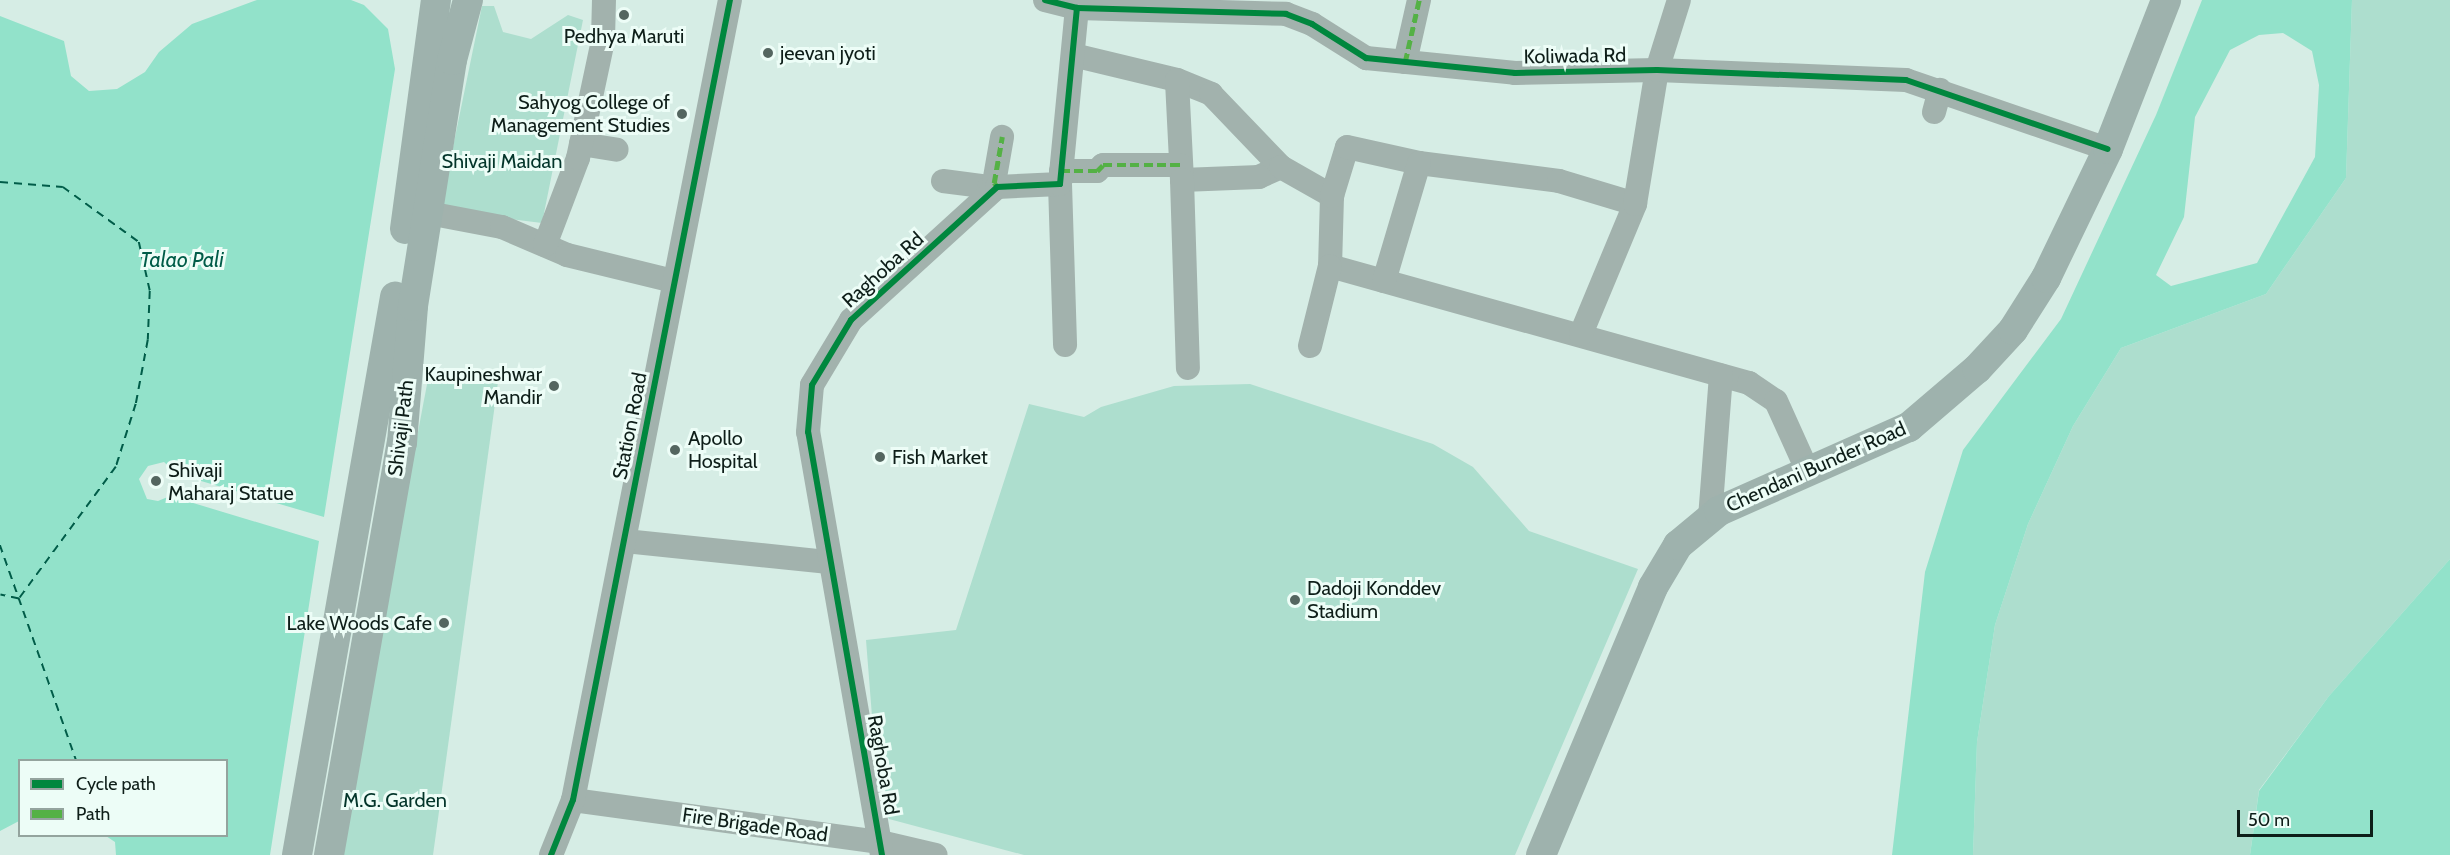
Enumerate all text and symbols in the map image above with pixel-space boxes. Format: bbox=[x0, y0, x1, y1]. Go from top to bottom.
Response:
marker: Pedhya Maruti bbox=[617, 8, 631, 22]
place label: Pedhya Maruti bbox=[564, 24, 684, 48]
place label: jeevan jyoti bbox=[780, 41, 876, 65]
street label: Koliwada Rd bbox=[1523, 43, 1627, 69]
marker: jeevan jyoti bbox=[761, 46, 775, 60]
place label: Sahyog College of Management Studies bbox=[491, 90, 670, 137]
marker: Sahyog College of Management Studies bbox=[675, 107, 689, 121]
park label: Shivaji Maidan bbox=[442, 149, 562, 173]
street label: Raghoba Rd bbox=[837, 227, 929, 313]
water label: Talao Pali bbox=[140, 247, 224, 273]
place label: Kaupineshwar Mandir bbox=[425, 362, 542, 409]
street label: Station Road bbox=[608, 370, 652, 482]
street label: Shivaji Path bbox=[383, 378, 419, 478]
marker: Kaupineshwar Mandir bbox=[547, 379, 561, 393]
street label: Chendani Bunder Road bbox=[1722, 417, 1910, 517]
place label: Apollo Hospital bbox=[688, 426, 758, 473]
marker: Apollo Hospital bbox=[666, 441, 684, 459]
place label: Fish Market bbox=[892, 445, 988, 469]
marker: Fish Market bbox=[873, 450, 887, 464]
place label: Shivaji Maharaj Statue bbox=[168, 458, 294, 505]
marker: Shivaji Maharaj Statue bbox=[149, 474, 163, 488]
place label: Dadoji Konddev Stadium bbox=[1307, 576, 1441, 623]
marker: Dadoji Konddev Stadium bbox=[1288, 593, 1302, 607]
place label: Lake Woods Cafe bbox=[287, 611, 432, 635]
marker: Lake Woods Cafe bbox=[437, 616, 451, 630]
street label: Raghoba Rd bbox=[862, 713, 904, 817]
legend bbox=[18, 759, 228, 837]
text: Cycle path bbox=[76, 773, 156, 795]
park label: M.G. Garden bbox=[343, 788, 447, 812]
scale bar bbox=[2240, 798, 2376, 836]
text: Path bbox=[76, 803, 110, 825]
street label: Fire Brigade Road bbox=[681, 803, 829, 847]
text: 50 m bbox=[2248, 809, 2290, 831]

